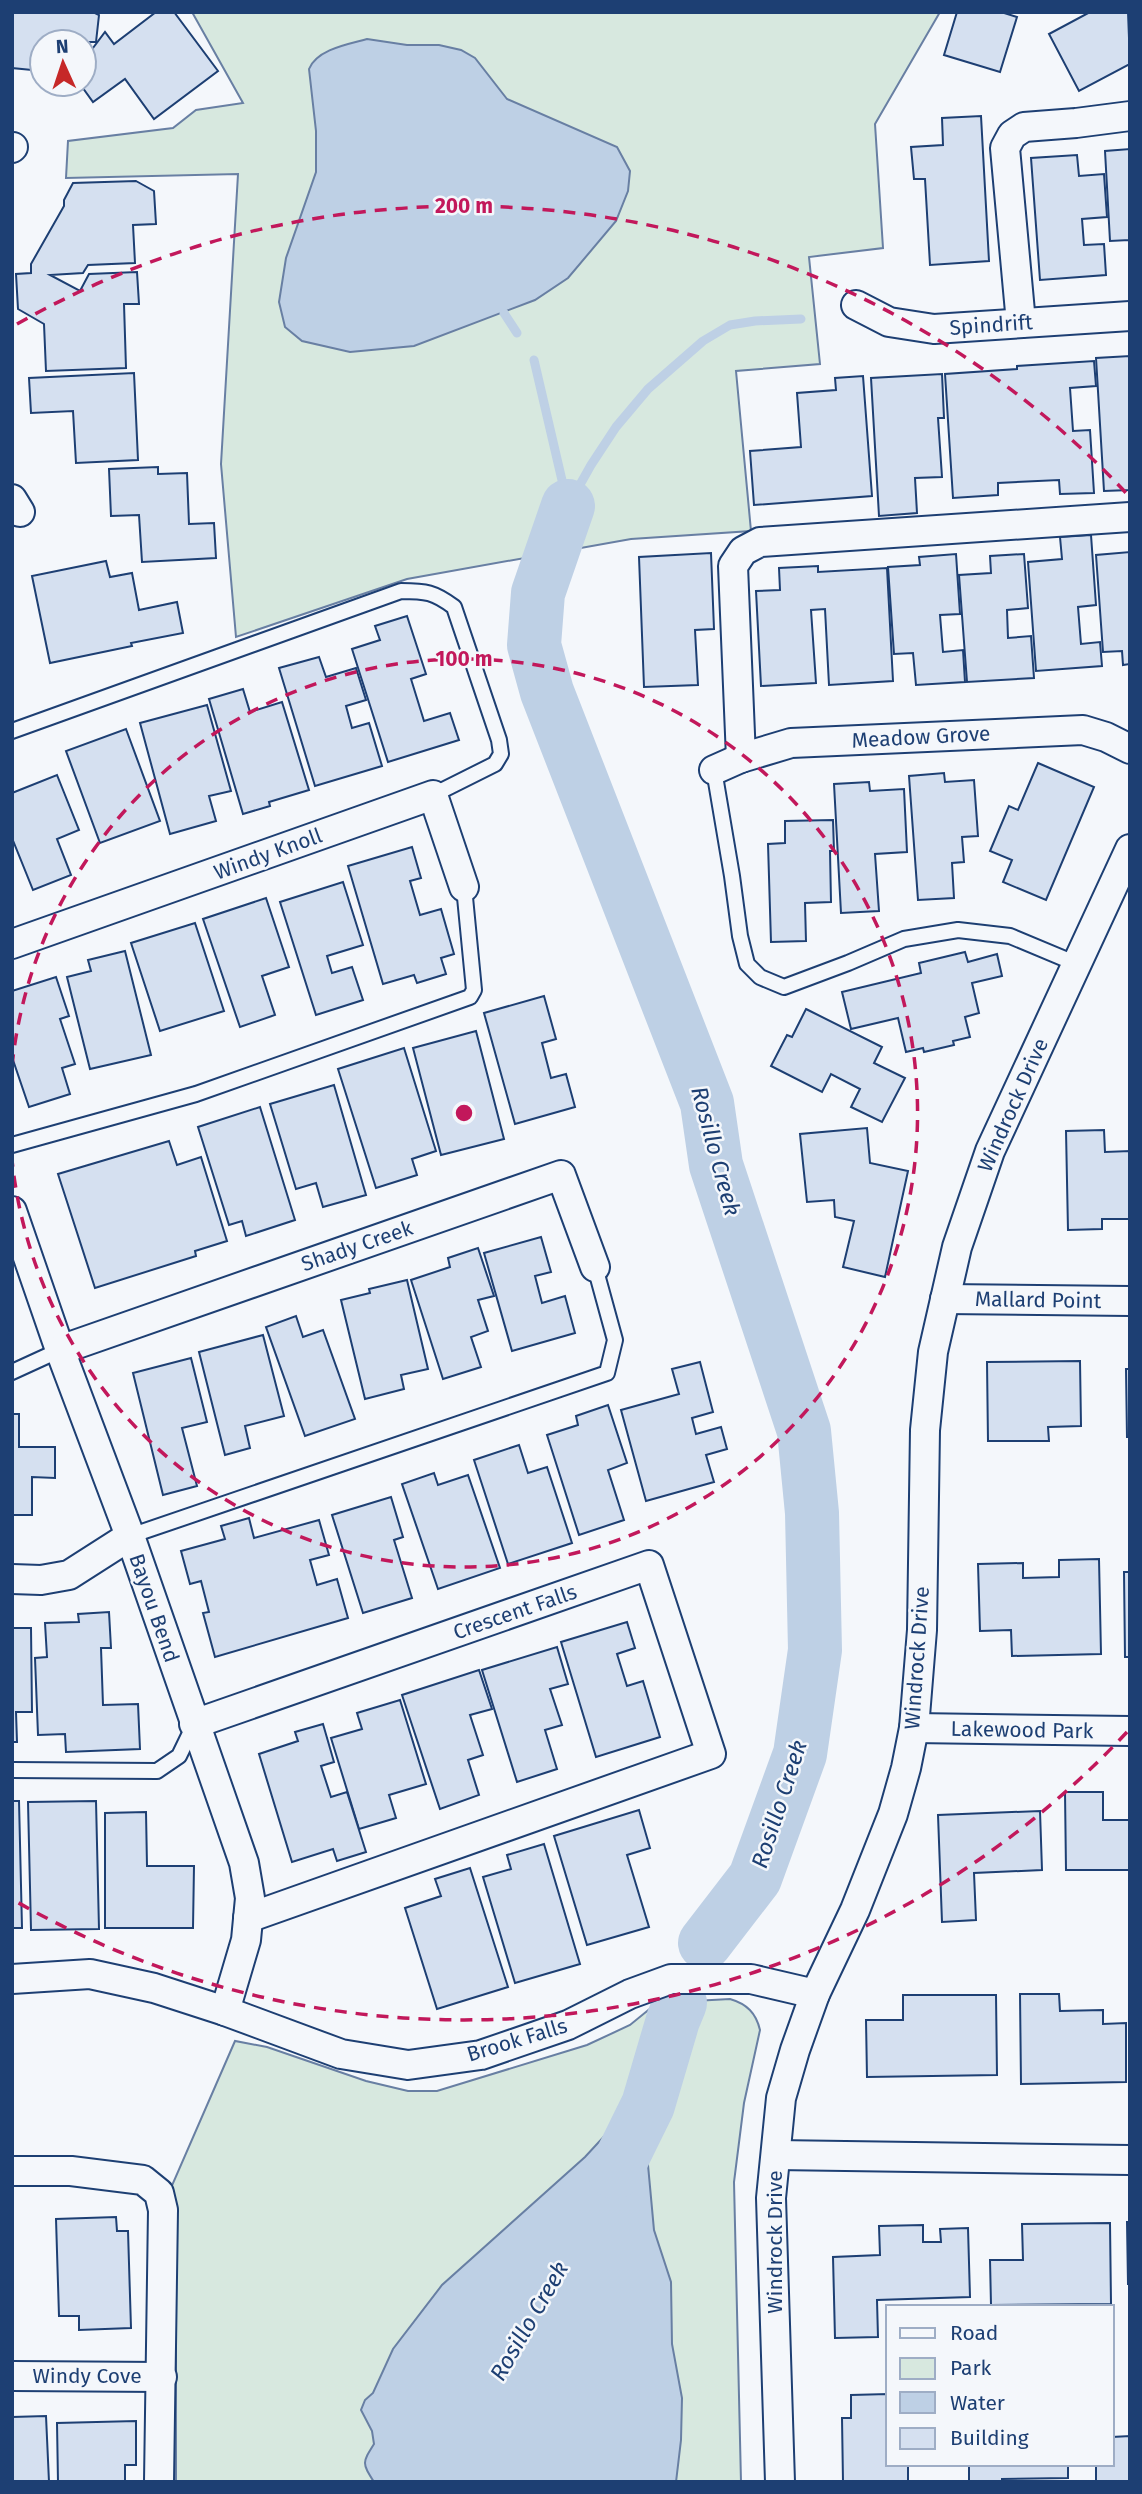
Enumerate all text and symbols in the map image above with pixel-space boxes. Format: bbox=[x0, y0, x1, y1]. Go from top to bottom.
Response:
north arrow bbox=[28, 28, 98, 98]
text: N bbox=[55, 35, 69, 58]
text: 200 m bbox=[435, 193, 493, 219]
street label: Spindrift bbox=[949, 309, 1034, 341]
text: 100 m bbox=[435, 646, 493, 672]
street label: Meadow Grove bbox=[851, 720, 991, 754]
street label: Windy Knoll bbox=[210, 822, 326, 886]
street label: Windrock Drive bbox=[972, 1034, 1054, 1176]
water label: Rosillo Creek bbox=[685, 1083, 747, 1219]
centre of rings bbox=[452, 1101, 476, 1125]
street label: Shady Creek bbox=[298, 1215, 416, 1277]
street label: Mallard Point bbox=[975, 1286, 1102, 1314]
street label: Bayou Bend bbox=[123, 1550, 185, 1666]
street label: Crescent Falls bbox=[450, 1579, 580, 1645]
street label: Windrock Drive bbox=[899, 1586, 935, 1730]
street label: Lakewood Park bbox=[950, 1716, 1094, 1744]
water label: Rosillo Creek bbox=[745, 1737, 813, 1871]
street label: Brook Falls bbox=[464, 2012, 570, 2068]
street label: Windrock Drive bbox=[762, 2170, 788, 2314]
water label: Rosillo Creek bbox=[484, 2256, 574, 2386]
legend bbox=[886, 2305, 1114, 2466]
text: Road bbox=[950, 2320, 998, 2346]
text: Park bbox=[950, 2355, 992, 2381]
street label: Windy Cove bbox=[32, 2363, 142, 2389]
text: Water bbox=[950, 2390, 1005, 2416]
text: Building bbox=[950, 2425, 1029, 2451]

